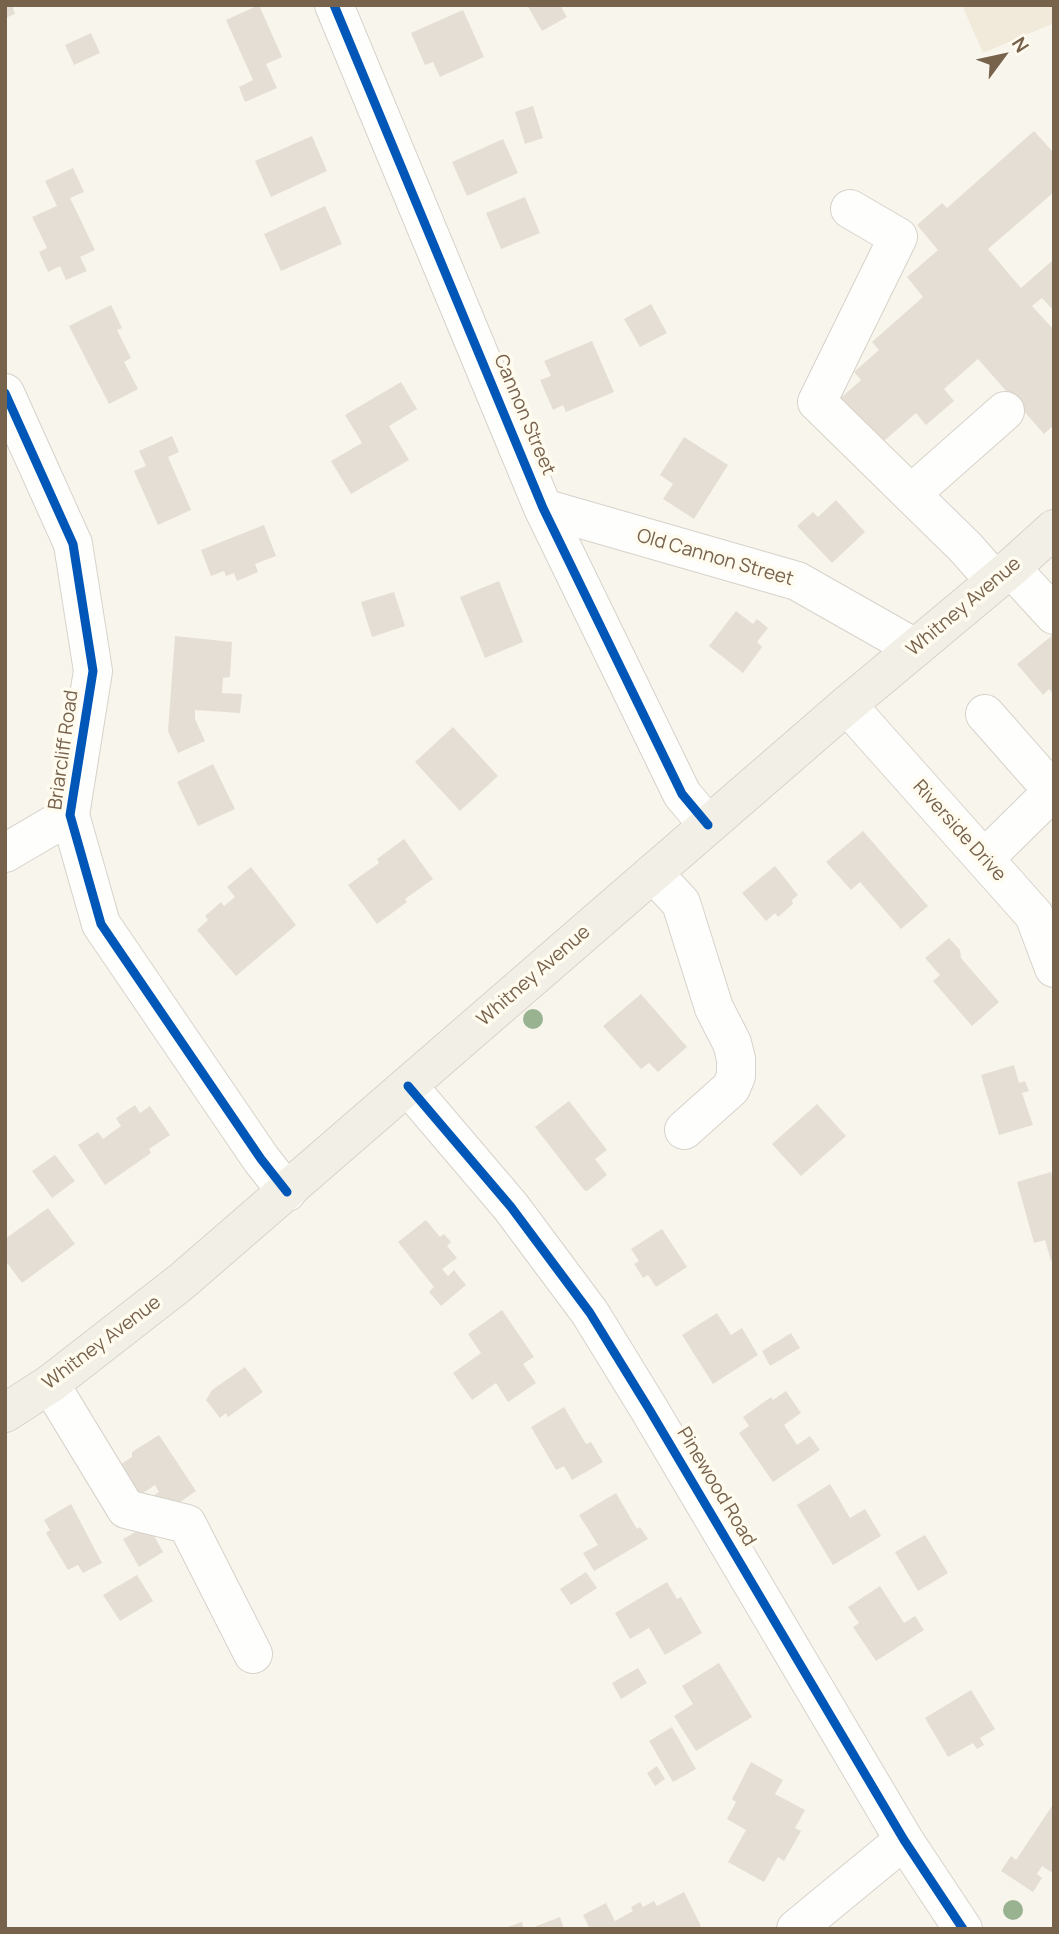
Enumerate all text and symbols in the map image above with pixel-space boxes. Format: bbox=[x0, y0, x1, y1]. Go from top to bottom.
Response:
north arrow bbox=[968, 21, 1038, 91]
text: N bbox=[1006, 32, 1035, 57]
street label: Cannon Street bbox=[488, 351, 560, 479]
street label: Old Cannon Street bbox=[634, 525, 796, 591]
street label: Whitney Avenue bbox=[902, 553, 1026, 661]
street label: Briarcliff Road bbox=[44, 689, 84, 811]
street label: Riverside Drive bbox=[908, 776, 1010, 886]
street label: Whitney Avenue bbox=[473, 921, 595, 1031]
street label: Whitney Avenue bbox=[38, 1291, 166, 1395]
street label: Pinewood Road bbox=[672, 1423, 760, 1551]

